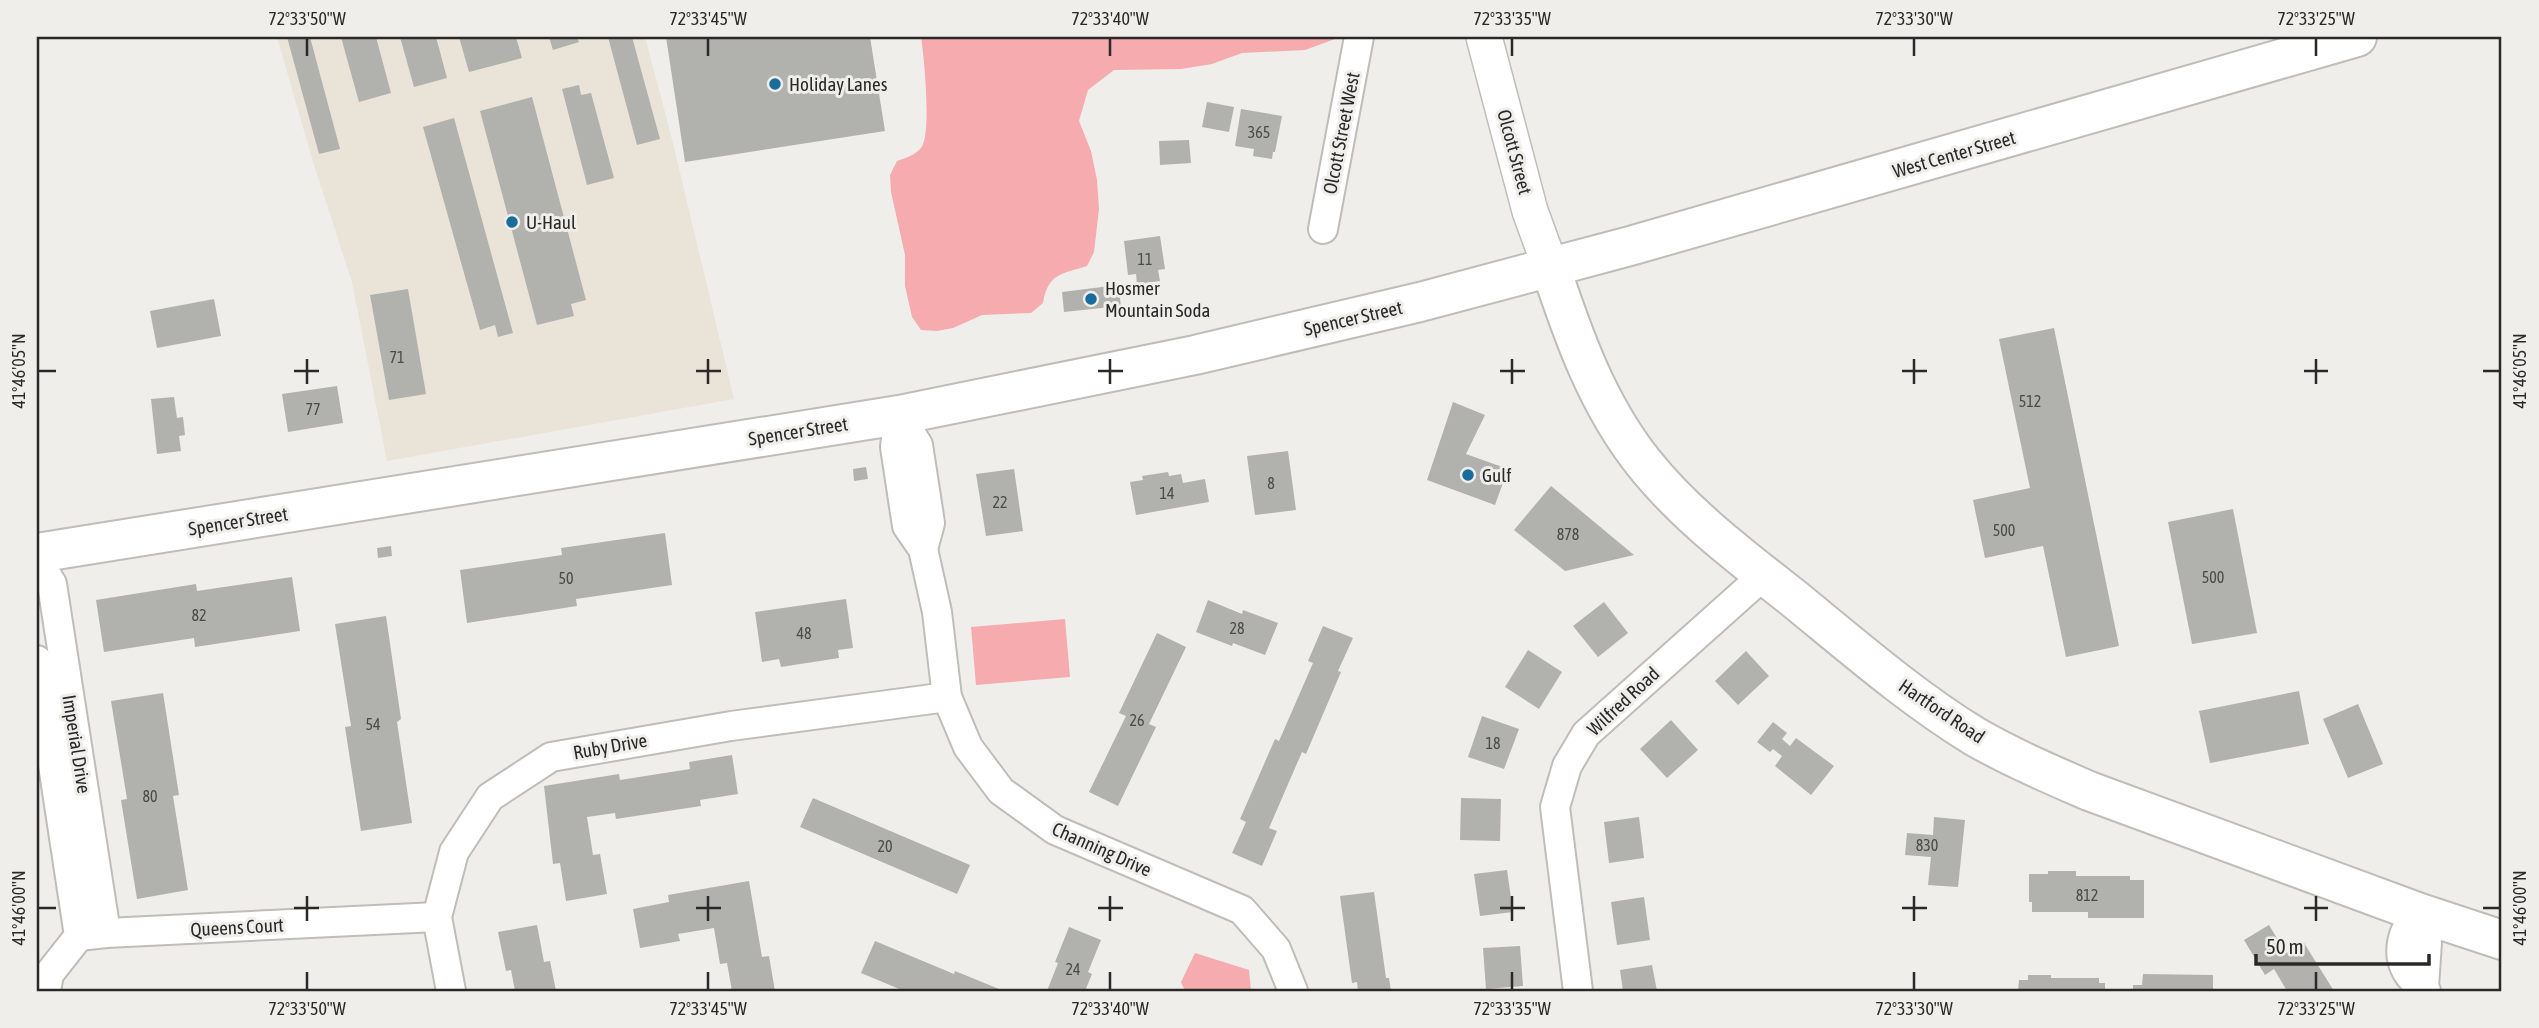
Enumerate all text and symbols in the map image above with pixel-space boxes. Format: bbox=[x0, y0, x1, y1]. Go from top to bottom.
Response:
text: 72°33'50"W bbox=[268, 8, 346, 29]
text: 72°33'45"W bbox=[669, 8, 747, 29]
text: 72°33'40"W bbox=[1071, 8, 1149, 29]
text: 72°33'35"W bbox=[1473, 8, 1551, 29]
text: 72°33'30"W bbox=[1875, 8, 1953, 29]
text: 72°33'25"W bbox=[2277, 8, 2355, 29]
street label: Olcott Street West bbox=[1318, 70, 1364, 196]
place label: Holiday Lanes bbox=[789, 73, 888, 95]
marker: Holiday Lanes bbox=[767, 76, 783, 92]
street label: Olcott Street bbox=[1493, 107, 1537, 197]
house number: 365 bbox=[1248, 123, 1270, 141]
street label: West Center Street bbox=[1890, 126, 2018, 182]
place label: U-Haul bbox=[526, 211, 576, 233]
marker: U-Haul bbox=[504, 214, 520, 230]
house number: 11 bbox=[1137, 250, 1153, 268]
place label: Hosmer Mountain Soda bbox=[1105, 277, 1210, 321]
marker: Hosmer Mountain Soda bbox=[1083, 291, 1099, 307]
street label: Spencer Street bbox=[1302, 296, 1404, 340]
text: 41°46'05"N bbox=[8, 333, 29, 409]
text: 41°46'05"N bbox=[2509, 333, 2530, 409]
house number: 71 bbox=[389, 348, 405, 366]
house number: 512 bbox=[2019, 392, 2041, 410]
house number: 77 bbox=[305, 400, 321, 418]
street label: Spencer Street bbox=[747, 412, 849, 450]
place label: Gulf bbox=[1482, 464, 1512, 486]
marker: Gulf bbox=[1460, 467, 1476, 483]
house number: 8 bbox=[1267, 474, 1275, 492]
house number: 14 bbox=[1159, 484, 1175, 502]
house number: 22 bbox=[992, 493, 1008, 511]
street label: Spencer Street bbox=[187, 502, 289, 540]
house number: 500 bbox=[1993, 521, 2015, 539]
house number: 878 bbox=[1557, 525, 1579, 543]
house number: 500 bbox=[2202, 568, 2224, 586]
house number: 50 bbox=[558, 569, 574, 587]
house number: 82 bbox=[191, 606, 207, 624]
house number: 28 bbox=[1229, 619, 1245, 637]
house number: 48 bbox=[796, 624, 812, 642]
street label: Wilfred Road bbox=[1582, 662, 1664, 740]
street label: Hartford Road bbox=[1895, 674, 1989, 748]
street label: Imperial Drive bbox=[58, 693, 96, 795]
house number: 26 bbox=[1129, 711, 1145, 729]
house number: 54 bbox=[365, 715, 381, 733]
street label: Ruby Drive bbox=[571, 729, 649, 763]
house number: 18 bbox=[1485, 734, 1501, 752]
house number: 80 bbox=[142, 787, 158, 805]
street label: Channing Drive bbox=[1049, 817, 1155, 881]
house number: 830 bbox=[1916, 836, 1938, 854]
house number: 20 bbox=[877, 837, 893, 855]
text: 41°46'00"N bbox=[8, 870, 29, 946]
text: 41°46'00"N bbox=[2509, 870, 2530, 946]
house number: 812 bbox=[2076, 886, 2098, 904]
street label: Queens Court bbox=[190, 914, 284, 940]
scale bar bbox=[2256, 923, 2429, 967]
text: 50 m bbox=[2266, 934, 2304, 958]
house number: 24 bbox=[1065, 960, 1081, 978]
text: 72°33'50"W bbox=[268, 998, 346, 1019]
text: 72°33'45"W bbox=[669, 998, 747, 1019]
text: 72°33'40"W bbox=[1071, 998, 1149, 1019]
text: 72°33'35"W bbox=[1473, 998, 1551, 1019]
text: 72°33'30"W bbox=[1875, 998, 1953, 1019]
text: 72°33'25"W bbox=[2277, 998, 2355, 1019]

